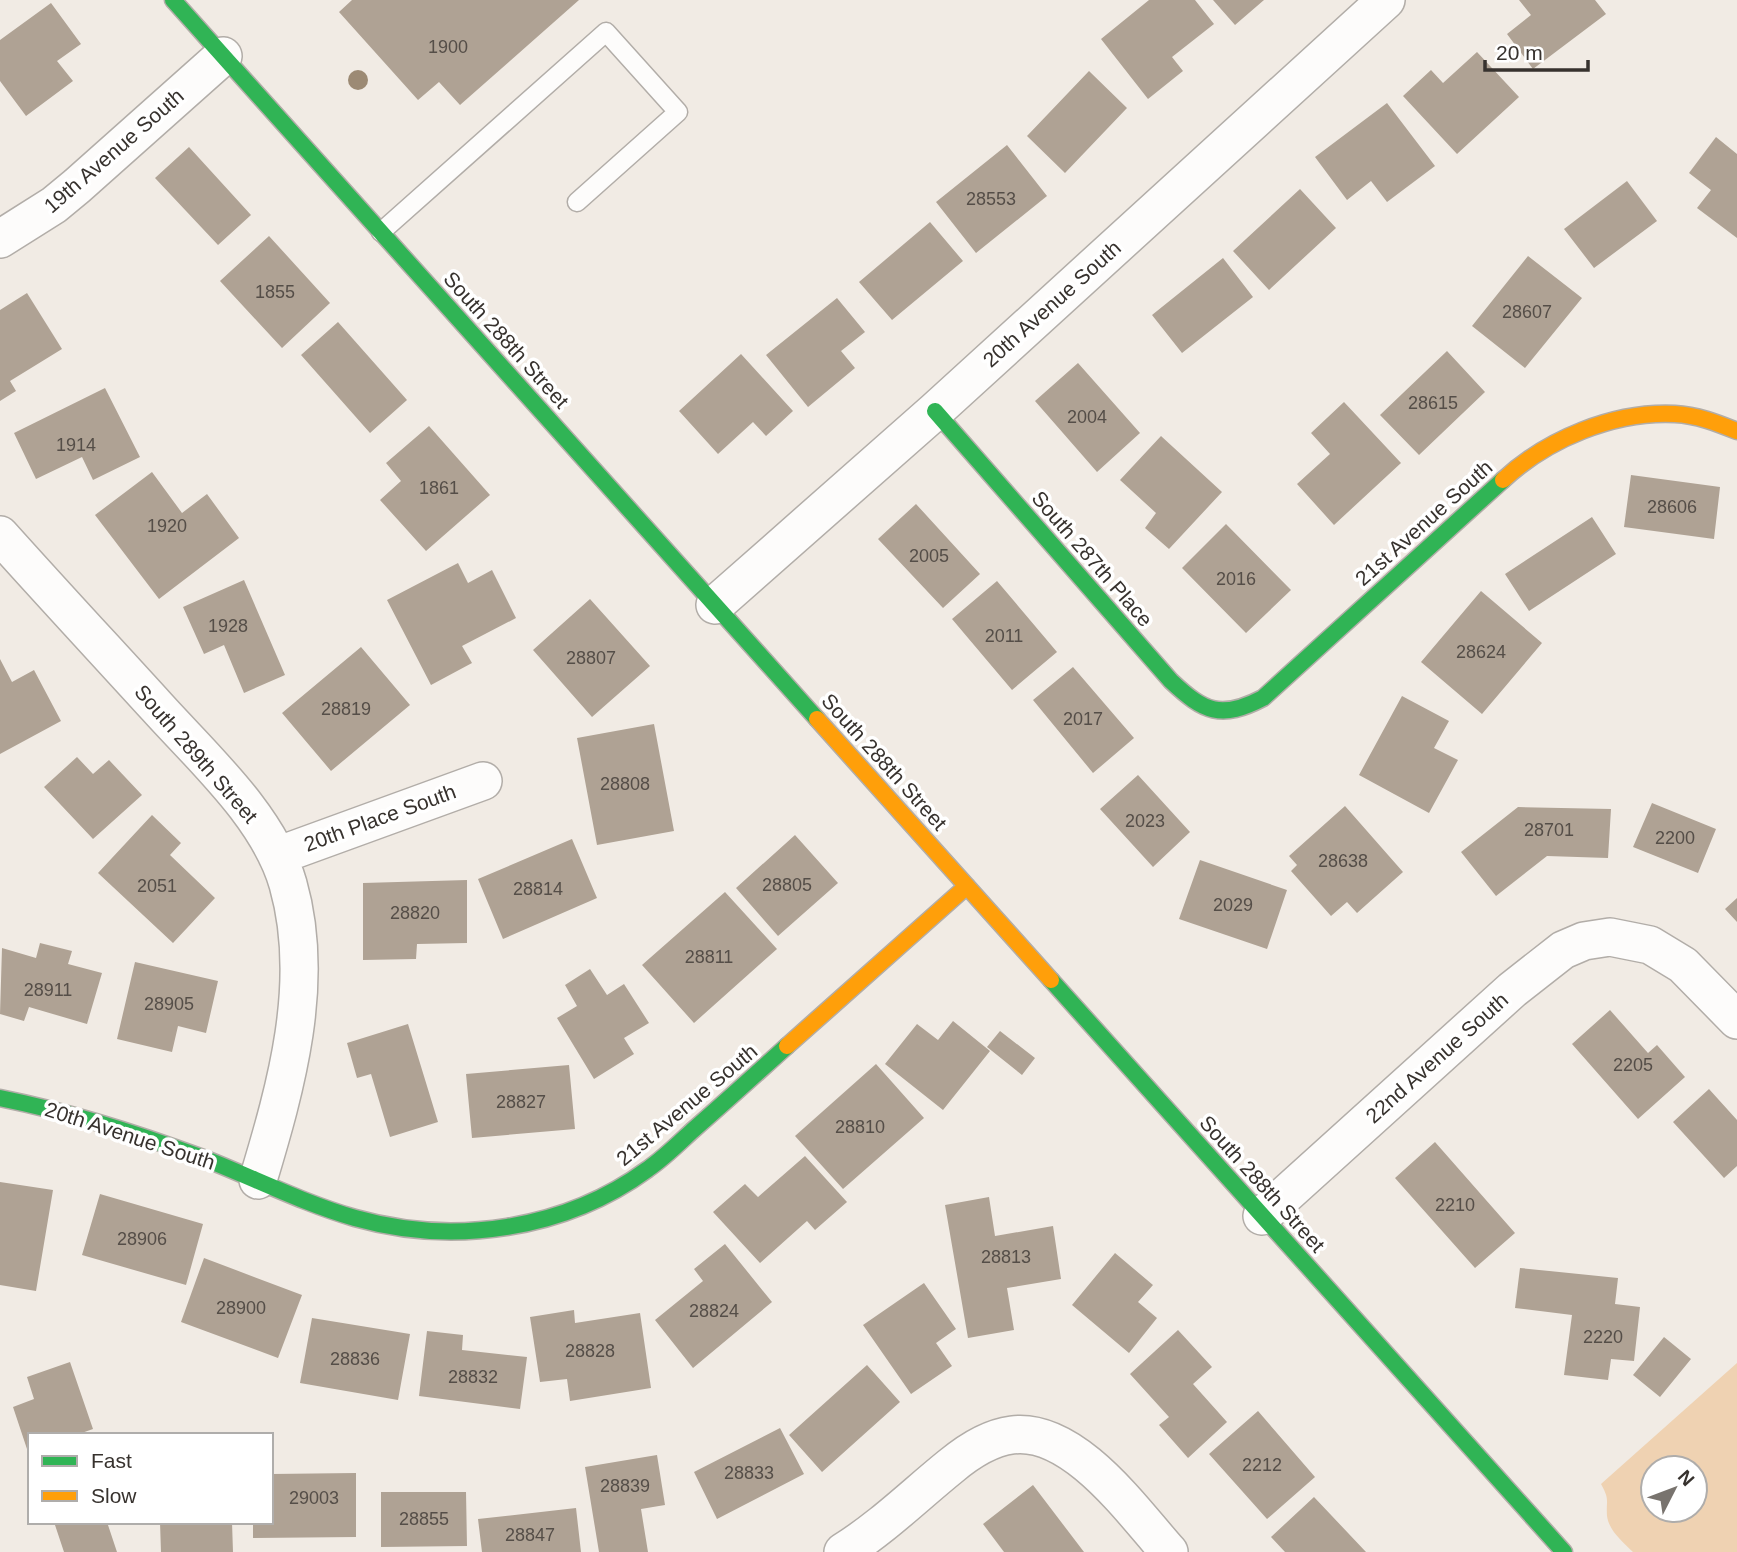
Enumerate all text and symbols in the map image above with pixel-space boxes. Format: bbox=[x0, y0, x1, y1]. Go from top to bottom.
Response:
scale bar bbox=[1485, 28, 1588, 72]
house number: 1900 bbox=[428, 37, 468, 57]
text: 20 m bbox=[1496, 41, 1543, 64]
street label: 19th Avenue South bbox=[39, 84, 188, 217]
house number: 28553 bbox=[966, 189, 1016, 209]
street label: 20th Avenue South bbox=[978, 236, 1125, 371]
street label: South 288th Street bbox=[439, 267, 574, 413]
house number: 1855 bbox=[255, 282, 295, 302]
house number: 28607 bbox=[1502, 302, 1552, 322]
house number: 28615 bbox=[1408, 393, 1458, 413]
house number: 2004 bbox=[1067, 407, 1107, 427]
house number: 1914 bbox=[56, 435, 96, 455]
street label: 21st Avenue South bbox=[1351, 455, 1497, 590]
house number: 1861 bbox=[419, 478, 459, 498]
street label: South 287th Place bbox=[1027, 486, 1157, 631]
house number: 28606 bbox=[1647, 497, 1697, 517]
house number: 1920 bbox=[147, 516, 187, 536]
house number: 2005 bbox=[909, 546, 949, 566]
house number: 2016 bbox=[1216, 569, 1256, 589]
house number: 1928 bbox=[208, 616, 248, 636]
house number: 2011 bbox=[985, 626, 1023, 646]
house number: 28624 bbox=[1456, 642, 1506, 662]
house number: 28807 bbox=[566, 648, 616, 668]
street label: South 289th Street bbox=[130, 680, 263, 827]
street label: South 288th Street bbox=[817, 689, 952, 835]
house number: 28819 bbox=[321, 699, 371, 719]
house number: 2017 bbox=[1063, 709, 1103, 729]
house number: 28808 bbox=[600, 774, 650, 794]
street label: 20th Place South bbox=[301, 779, 459, 856]
house number: 2023 bbox=[1125, 811, 1165, 831]
house number: 28701 bbox=[1524, 820, 1574, 840]
house number: 2200 bbox=[1655, 828, 1695, 848]
house number: 28638 bbox=[1318, 851, 1368, 871]
house number: 28805 bbox=[762, 875, 812, 895]
house number: 2051 bbox=[137, 876, 177, 896]
house number: 28814 bbox=[513, 879, 563, 899]
house number: 2029 bbox=[1213, 895, 1253, 915]
house number: 28820 bbox=[390, 903, 440, 923]
house number: 28811 bbox=[685, 947, 733, 967]
house number: 28911 bbox=[24, 980, 72, 1000]
street label: 22nd Avenue South bbox=[1361, 988, 1512, 1127]
house number: 28905 bbox=[144, 994, 194, 1014]
street label: 21st Avenue South bbox=[612, 1039, 761, 1170]
house number: 2205 bbox=[1613, 1055, 1653, 1075]
house number: 28827 bbox=[496, 1092, 546, 1112]
street label: 20th Avenue South bbox=[42, 1097, 218, 1174]
street label: South 288th Street bbox=[1195, 1111, 1330, 1257]
house number: 28810 bbox=[835, 1117, 885, 1137]
house number: 2210 bbox=[1435, 1195, 1475, 1215]
house number: 28906 bbox=[117, 1229, 167, 1249]
house number: 28813 bbox=[981, 1247, 1031, 1267]
house number: 28900 bbox=[216, 1298, 266, 1318]
house number: 28824 bbox=[689, 1301, 739, 1321]
house number: 2220 bbox=[1583, 1327, 1623, 1347]
house number: 28828 bbox=[565, 1341, 615, 1361]
house number: 28836 bbox=[330, 1349, 380, 1369]
house number: 28832 bbox=[448, 1367, 498, 1387]
legend bbox=[28, 1433, 273, 1524]
text: Fast bbox=[91, 1449, 132, 1472]
north arrow bbox=[1639, 1454, 1709, 1524]
house number: 2212 bbox=[1242, 1455, 1282, 1475]
house number: 28833 bbox=[724, 1463, 774, 1483]
text: N bbox=[1674, 1466, 1699, 1490]
house number: 28839 bbox=[600, 1476, 650, 1496]
text: Slow bbox=[91, 1484, 137, 1507]
house number: 29003 bbox=[289, 1488, 339, 1508]
house number: 28855 bbox=[399, 1509, 449, 1529]
house number: 28847 bbox=[505, 1525, 555, 1545]

